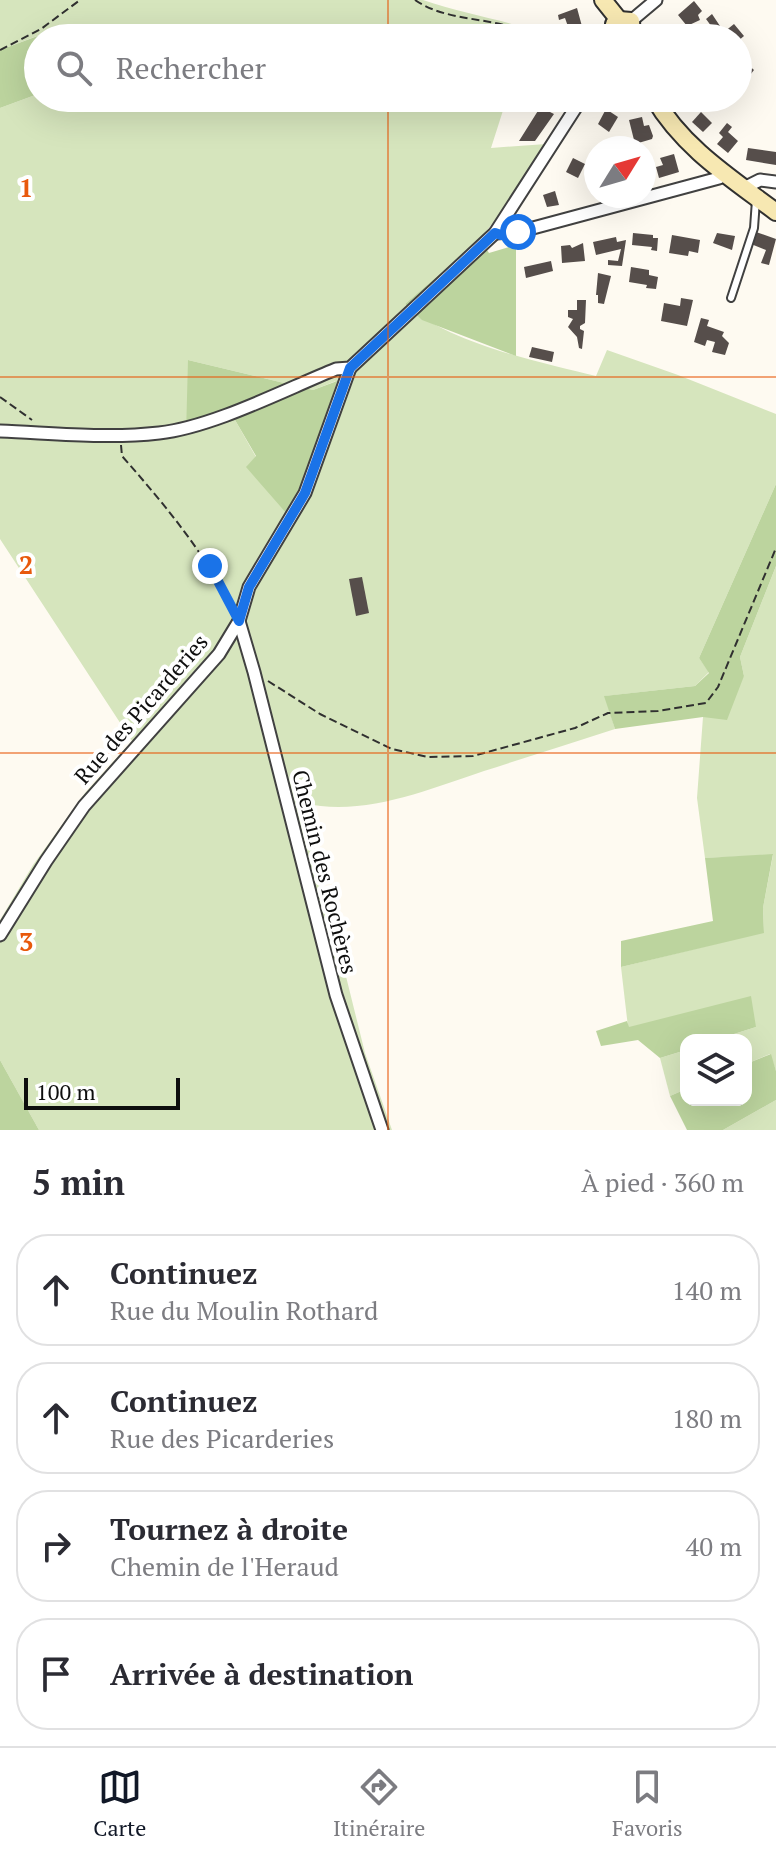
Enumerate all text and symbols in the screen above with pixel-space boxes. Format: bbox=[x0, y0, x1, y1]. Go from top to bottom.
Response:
search box bbox=[24, 24, 752, 112]
icon: search bbox=[52, 46, 96, 90]
text: Rechercher bbox=[116, 48, 266, 88]
north arrow bbox=[584, 136, 656, 208]
text: 1 bbox=[19, 170, 33, 204]
route start bbox=[500, 214, 536, 250]
text: 2 bbox=[19, 547, 33, 581]
route end bbox=[192, 548, 228, 584]
street label: Rue des Picarderies bbox=[67, 628, 214, 790]
street label: Chemin des Rochères bbox=[286, 767, 365, 977]
text: 3 bbox=[19, 924, 33, 958]
map controls bbox=[680, 1034, 752, 1106]
button: layers bbox=[680, 1034, 752, 1106]
scale bar bbox=[24, 1074, 180, 1110]
text: 100 m bbox=[36, 1077, 96, 1106]
text: 5 min bbox=[32, 1160, 125, 1205]
text: À pied · 360 m bbox=[581, 1165, 744, 1199]
text: Continuez bbox=[110, 1253, 257, 1293]
icon: ahead bbox=[34, 1268, 78, 1312]
text: 140 m bbox=[672, 1273, 742, 1307]
text: Rue du Moulin Rothard bbox=[110, 1293, 378, 1327]
text: Continuez bbox=[110, 1381, 257, 1421]
icon: ahead bbox=[34, 1396, 78, 1440]
text: 180 m bbox=[672, 1401, 742, 1435]
text: Rue des Picarderies bbox=[110, 1421, 334, 1455]
text: Tournez à droite bbox=[110, 1509, 348, 1549]
icon: right bbox=[34, 1524, 78, 1568]
text: 40 m bbox=[686, 1529, 742, 1563]
text: Chemin de l'Heraud bbox=[110, 1549, 339, 1583]
icon: arrive bbox=[34, 1652, 78, 1696]
text: Arrivée à destination bbox=[110, 1654, 413, 1694]
tab: Carte bbox=[93, 1765, 146, 1842]
tab: Itinéraire bbox=[333, 1765, 425, 1842]
tab: Favoris bbox=[612, 1765, 683, 1842]

